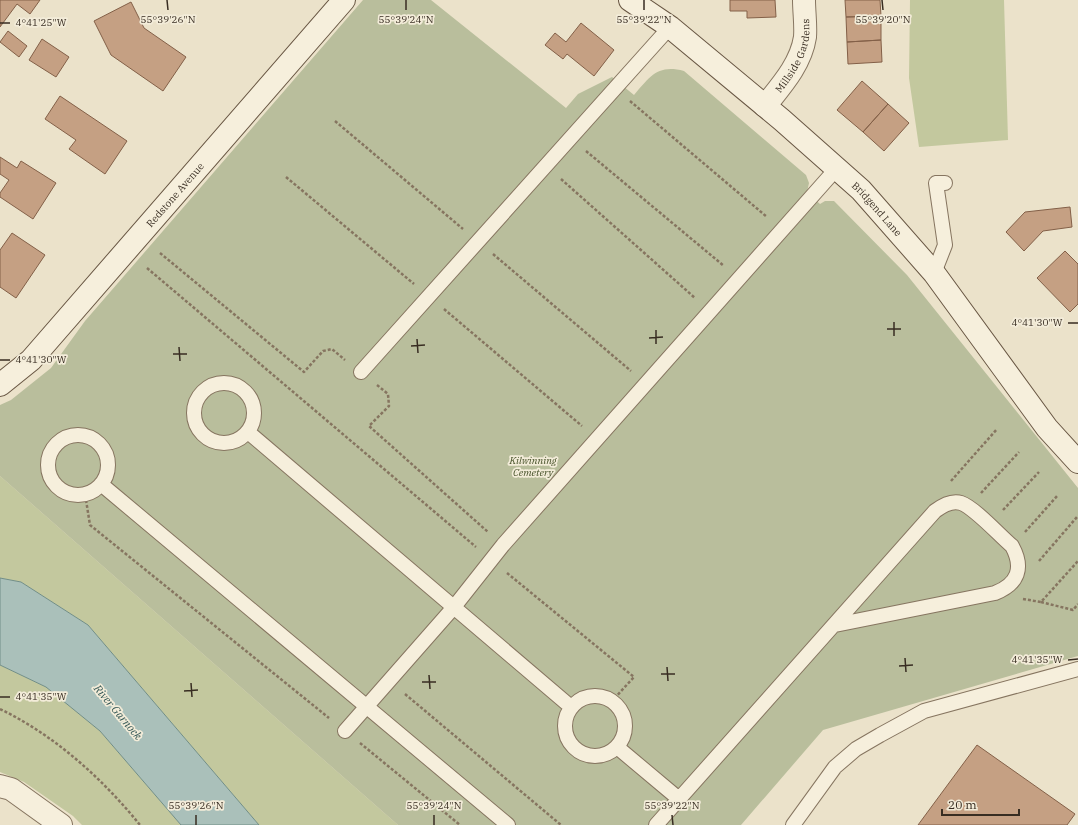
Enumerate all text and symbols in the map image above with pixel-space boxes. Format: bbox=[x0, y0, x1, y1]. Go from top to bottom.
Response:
text: 55°39'26"N bbox=[141, 13, 196, 26]
text: 55°39'24"N bbox=[379, 13, 434, 26]
text: 55°39'22"N bbox=[617, 13, 672, 26]
text: 55°39'20"N bbox=[856, 13, 911, 26]
text: 4°41'25"W bbox=[15, 16, 67, 29]
street label: Millside Gardens bbox=[772, 18, 812, 95]
street label: Redstone Avenue bbox=[143, 160, 206, 230]
street label: Bridgend Lane bbox=[849, 179, 905, 239]
text: 4°41'30"W bbox=[1011, 316, 1063, 329]
text: 4°41'30"W bbox=[15, 353, 67, 366]
park label: Kilwinning Cemetery bbox=[508, 454, 557, 479]
text: 4°41'35"W bbox=[1011, 653, 1063, 666]
water label: River Garnock bbox=[90, 681, 145, 743]
text: 4°41'35"W bbox=[15, 690, 67, 703]
scale bar bbox=[942, 791, 1019, 817]
text: 20 m bbox=[948, 797, 977, 812]
text: 55°39'26"N bbox=[169, 799, 224, 812]
text: 55°39'24"N bbox=[407, 799, 462, 812]
text: 55°39'22"N bbox=[645, 799, 700, 812]

